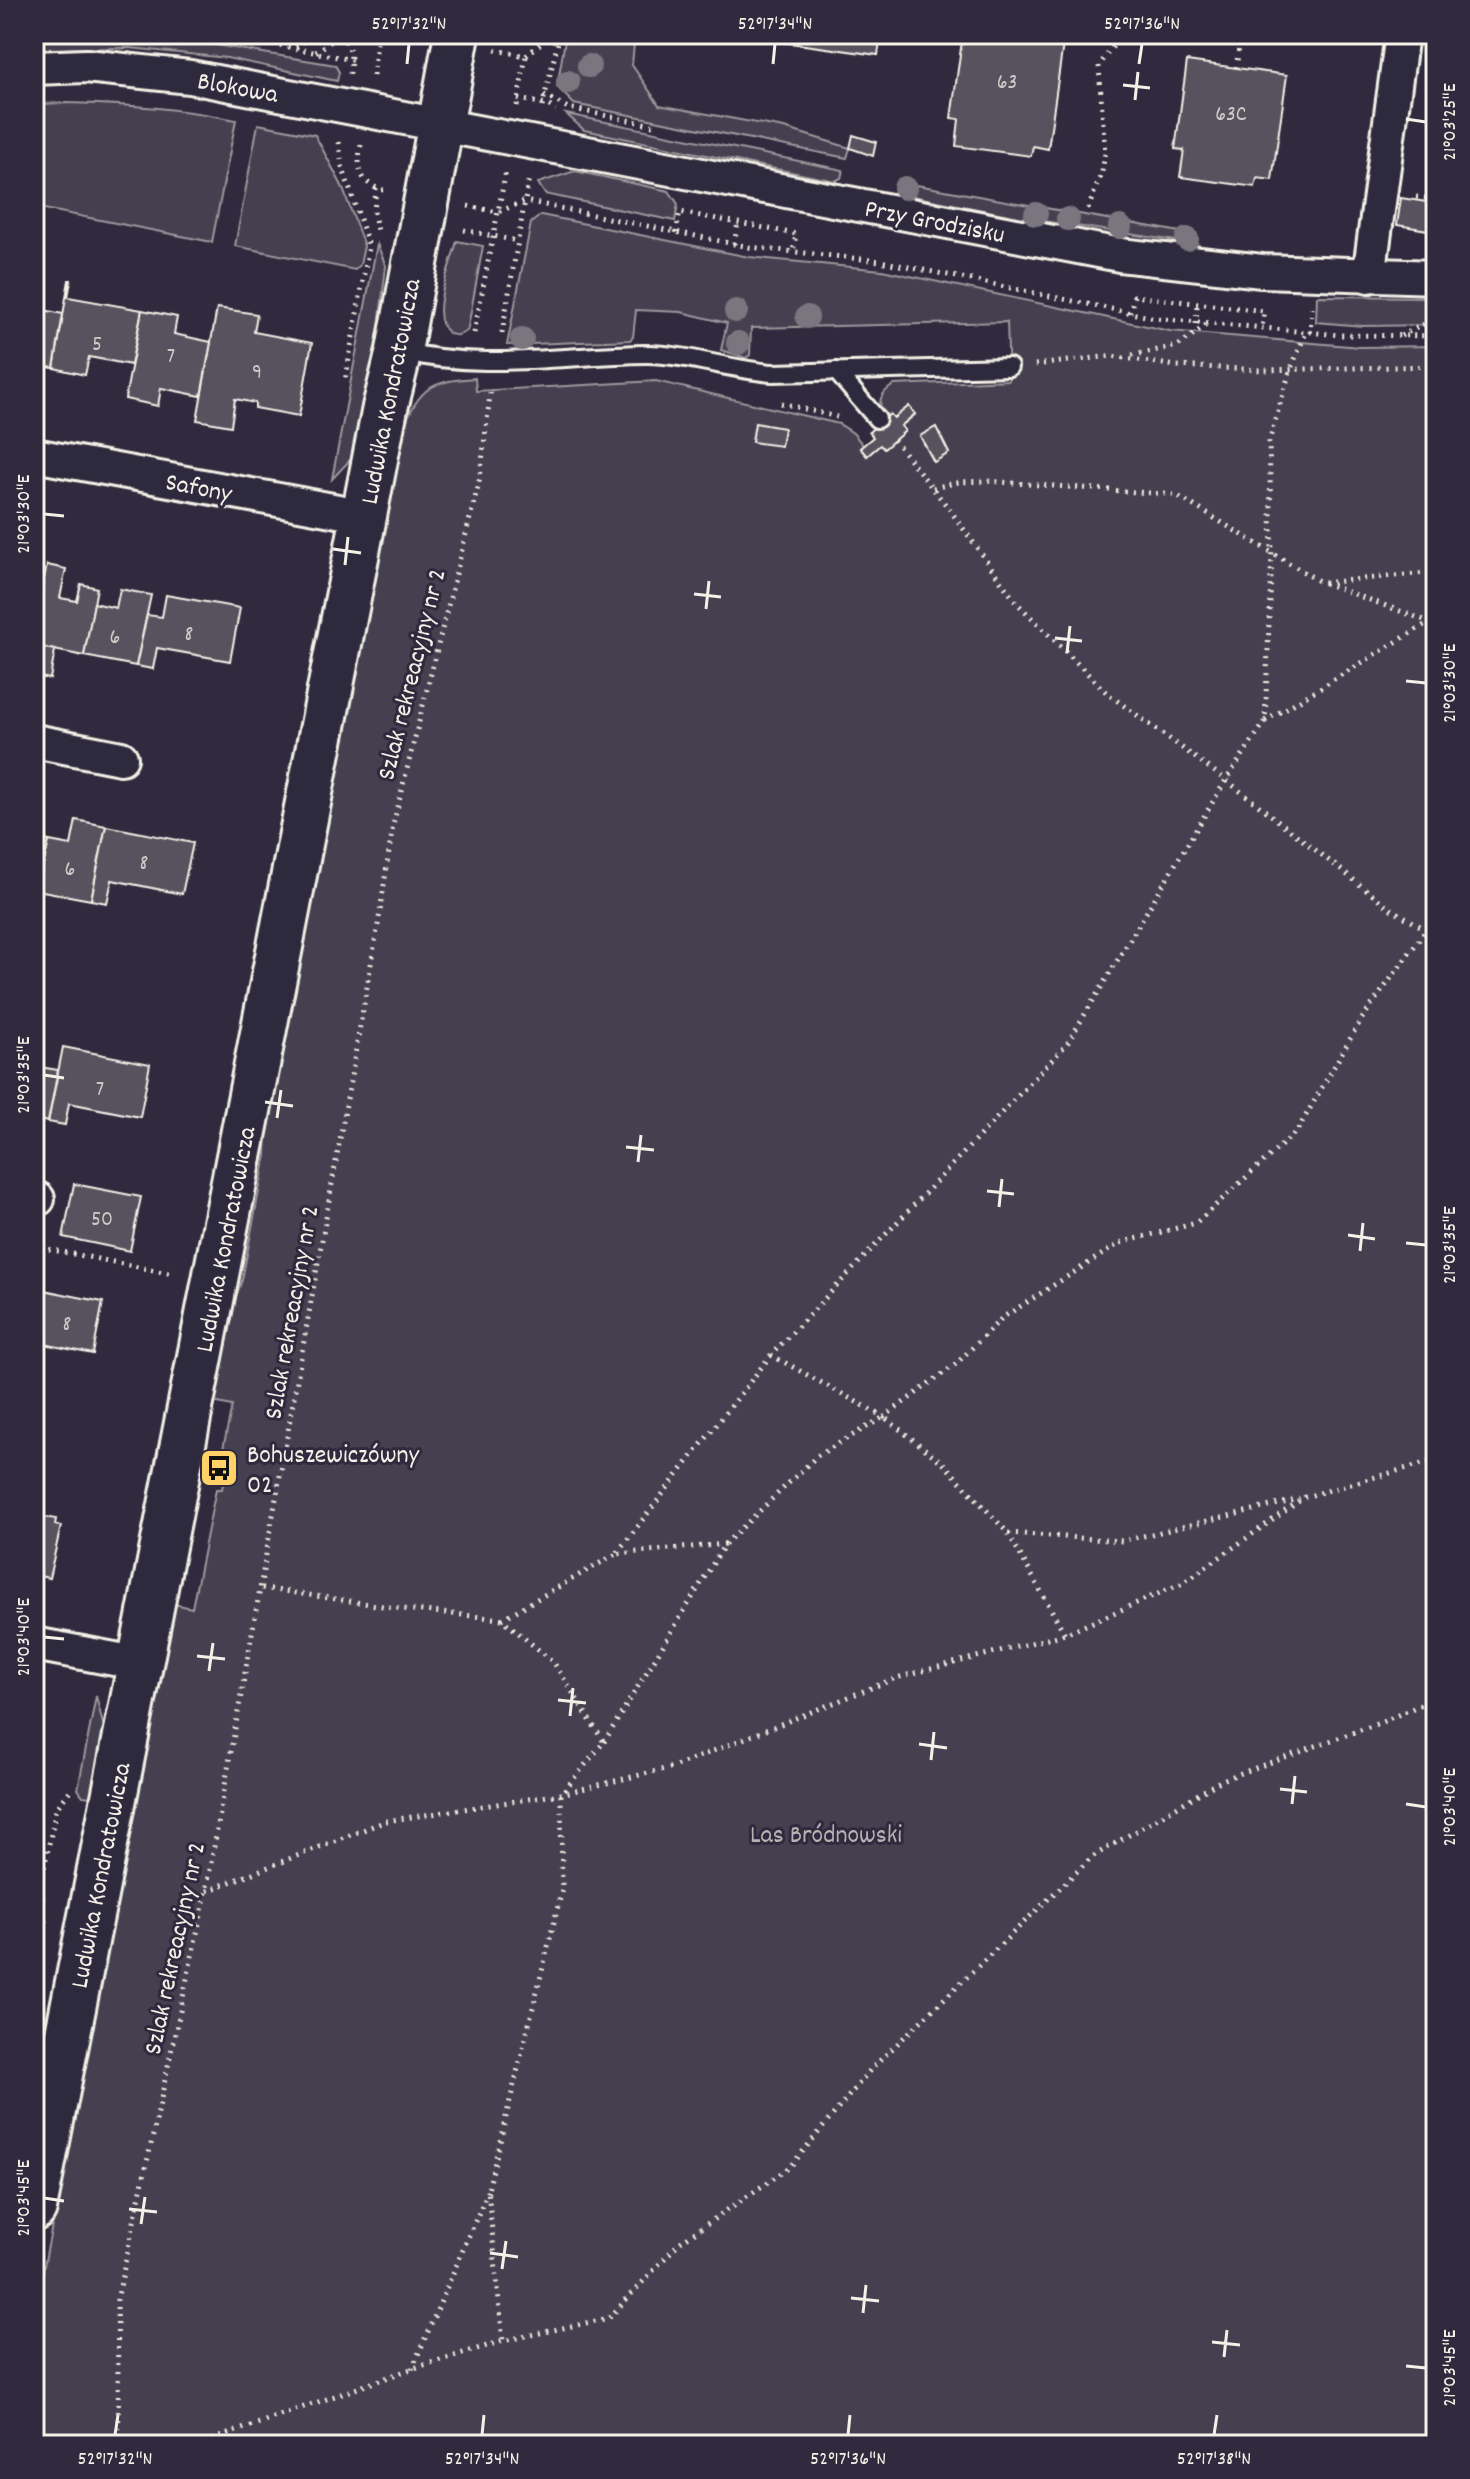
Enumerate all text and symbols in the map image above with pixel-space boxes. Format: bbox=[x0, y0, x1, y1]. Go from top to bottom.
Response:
text: 52°17'32"N bbox=[371, 11, 447, 39]
text: 52°17'34"N bbox=[738, 11, 812, 39]
text: 52°17'36"N bbox=[1104, 11, 1180, 39]
street label: Blokowa bbox=[194, 64, 281, 115]
house number: 63 bbox=[997, 68, 1017, 99]
text: 21°03'25"E bbox=[1437, 83, 1465, 161]
house number: 63C bbox=[1215, 100, 1247, 131]
street label: Przy Grodzisku bbox=[861, 192, 1007, 255]
street label: Ludwika Kondratowicza bbox=[352, 275, 433, 508]
house number: 5 bbox=[92, 330, 102, 361]
house number: 7 bbox=[167, 342, 175, 373]
house number: 9 bbox=[252, 358, 262, 389]
street label: Safony bbox=[162, 465, 235, 514]
text: 21°03'30"E bbox=[11, 474, 39, 554]
street label: Szlak rekreacyjny nr 2 bbox=[369, 565, 458, 784]
house number: 8 bbox=[185, 620, 193, 651]
house number: 6 bbox=[110, 623, 120, 654]
text: 21°03'30"E bbox=[1437, 643, 1465, 723]
house number: 8 bbox=[140, 849, 148, 880]
house number: 6 bbox=[65, 855, 75, 886]
text: 21°03'35"E bbox=[11, 1036, 39, 1114]
house number: 7 bbox=[96, 1075, 104, 1106]
street label: Ludwika Kondratowicza bbox=[187, 1123, 268, 1356]
street label: Szlak rekreacyjny nr 2 bbox=[256, 1203, 330, 1422]
house number: 50 bbox=[91, 1205, 113, 1236]
text: 21°03'35"E bbox=[1437, 1206, 1465, 1284]
house number: 8 bbox=[63, 1310, 71, 1341]
place label: Bohuszewiczówny 02 bbox=[247, 1438, 419, 1505]
bus stop icon: Bohuszewiczówny 02 bbox=[198, 1447, 240, 1489]
text: 21°03'40"E bbox=[11, 1598, 39, 1676]
street label: Ludwika Kondratowicza bbox=[62, 1759, 143, 1992]
text: 21°03'40"E bbox=[1437, 1768, 1465, 1846]
park label: Las Bródnowski bbox=[750, 1818, 902, 1855]
street label: Szlak rekreacyjny nr 2 bbox=[136, 1839, 217, 2059]
text: 21°03'45"E bbox=[11, 2159, 39, 2237]
text: 21°03'45"E bbox=[1437, 2329, 1465, 2407]
text: 52°17'32"N bbox=[77, 2446, 153, 2474]
text: 52°17'34"N bbox=[445, 2446, 519, 2474]
text: 52°17'36"N bbox=[810, 2446, 886, 2474]
text: 52°17'38"N bbox=[1177, 2446, 1251, 2474]

